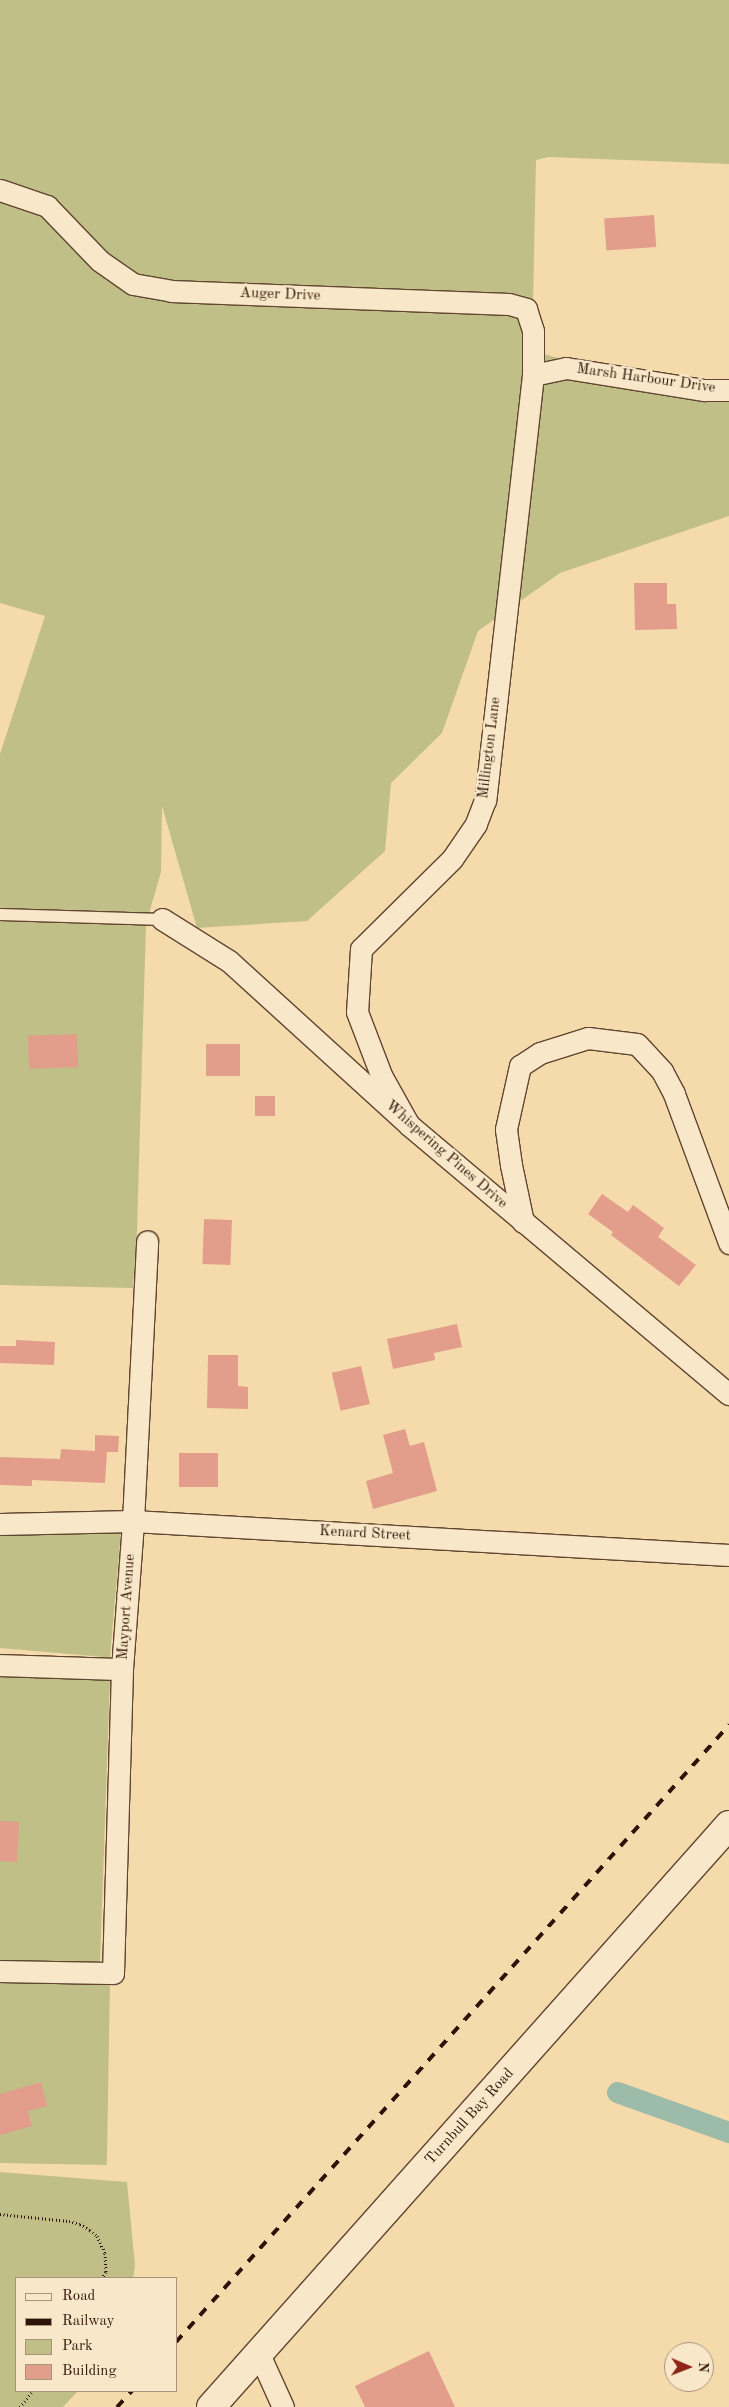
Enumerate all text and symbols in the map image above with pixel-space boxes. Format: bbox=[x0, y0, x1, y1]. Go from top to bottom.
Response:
street label: Auger Drive bbox=[239, 285, 321, 305]
street label: Marsh Harbour Drive bbox=[575, 360, 717, 398]
street label: Millington Lane bbox=[475, 696, 505, 800]
street label: Whispering Pines Drive bbox=[381, 1097, 511, 1213]
street label: Kenard Street bbox=[319, 1523, 411, 1545]
street label: Mayport Avenue bbox=[114, 1553, 140, 1661]
street label: Turnbull Bay Road bbox=[422, 2065, 518, 2169]
legend bbox=[15, 2277, 178, 2392]
text: Road bbox=[62, 2289, 95, 2304]
text: Railway bbox=[62, 2314, 115, 2329]
text: Park bbox=[62, 2339, 93, 2354]
north arrow bbox=[664, 2342, 714, 2392]
text: N bbox=[696, 2362, 710, 2373]
text: Building bbox=[62, 2364, 117, 2379]

